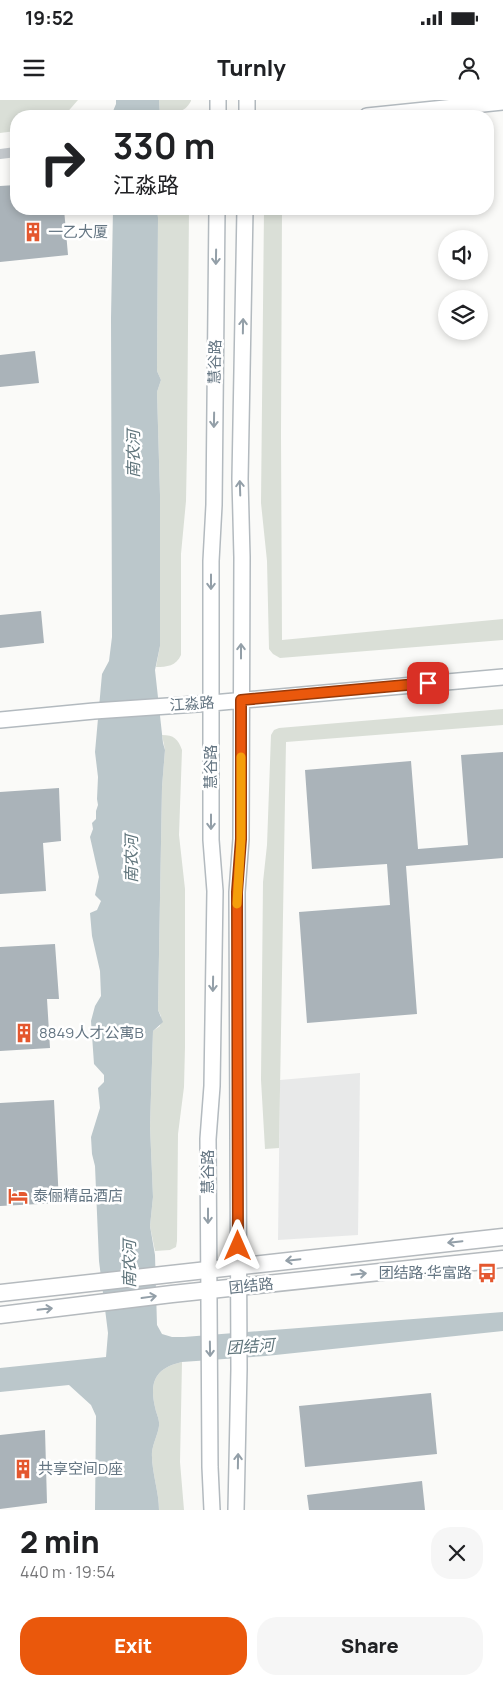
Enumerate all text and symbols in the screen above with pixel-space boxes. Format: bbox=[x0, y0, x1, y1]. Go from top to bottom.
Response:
text: 19:52 bbox=[25, 5, 74, 31]
text: Turnly bbox=[217, 53, 286, 83]
icon: menu bbox=[20, 54, 48, 82]
icon: person bbox=[455, 54, 483, 82]
text: 330 m bbox=[113, 122, 215, 170]
icon: right bbox=[30, 130, 95, 195]
text: 江淼路 bbox=[113, 170, 179, 200]
building icon: 一乙大厦 bbox=[22, 221, 44, 243]
place label: 一乙大厦 bbox=[48, 221, 108, 242]
map controls bbox=[438, 230, 488, 340]
button: sound bbox=[438, 230, 488, 280]
one-way arrow bbox=[211, 249, 221, 265]
button: layers bbox=[438, 290, 488, 340]
one-way arrow bbox=[238, 318, 248, 334]
street label: 慧谷路 bbox=[204, 339, 225, 385]
one-way arrow bbox=[209, 412, 219, 428]
water label: 南农河 bbox=[122, 427, 144, 478]
one-way arrow bbox=[235, 481, 245, 497]
one-way arrow bbox=[206, 574, 216, 590]
one-way arrow bbox=[237, 643, 246, 659]
pin bbox=[407, 662, 449, 704]
icon: arrive bbox=[414, 669, 442, 697]
street label: 江淼路 bbox=[169, 691, 215, 716]
street label: 慧谷路 bbox=[200, 744, 221, 790]
one-way arrow bbox=[206, 813, 216, 829]
water label: 南农河 bbox=[120, 832, 142, 883]
one-way arrow bbox=[209, 976, 218, 992]
building icon: 8849人才公寓B bbox=[13, 1022, 35, 1044]
place label: 8849人才公寓B bbox=[39, 1022, 144, 1043]
street label: 慧谷路 bbox=[197, 1149, 218, 1195]
hotel icon: 泰俪精品酒店 bbox=[7, 1185, 29, 1207]
place label: 泰俪精品酒店 bbox=[33, 1185, 123, 1206]
one-way arrow bbox=[203, 1208, 213, 1224]
position arrow bbox=[211, 1219, 263, 1271]
water label: 南农河 bbox=[118, 1237, 140, 1288]
one-way arrow bbox=[447, 1237, 463, 1247]
one-way arrow bbox=[285, 1255, 301, 1264]
place label: 团结路·华富路 bbox=[379, 1262, 472, 1283]
bus stop icon: 团结路·华富路 bbox=[476, 1262, 498, 1284]
one-way arrow bbox=[351, 1269, 367, 1279]
street label: 团结路 bbox=[227, 1273, 274, 1298]
one-way arrow bbox=[140, 1292, 156, 1302]
one-way arrow bbox=[37, 1304, 53, 1314]
water label: 团结河 bbox=[225, 1333, 278, 1359]
one-way arrow bbox=[205, 1340, 215, 1357]
one-way arrow bbox=[233, 1454, 242, 1470]
building icon: 共享空间D座 bbox=[12, 1458, 34, 1480]
place label: 共享空间D座 bbox=[38, 1458, 123, 1479]
text: 2 min bbox=[20, 1521, 100, 1562]
button: close bbox=[431, 1527, 483, 1579]
text: 440 m · 19:54 bbox=[20, 1561, 115, 1583]
button: Exit bbox=[20, 1617, 247, 1675]
button: Share bbox=[257, 1617, 483, 1675]

